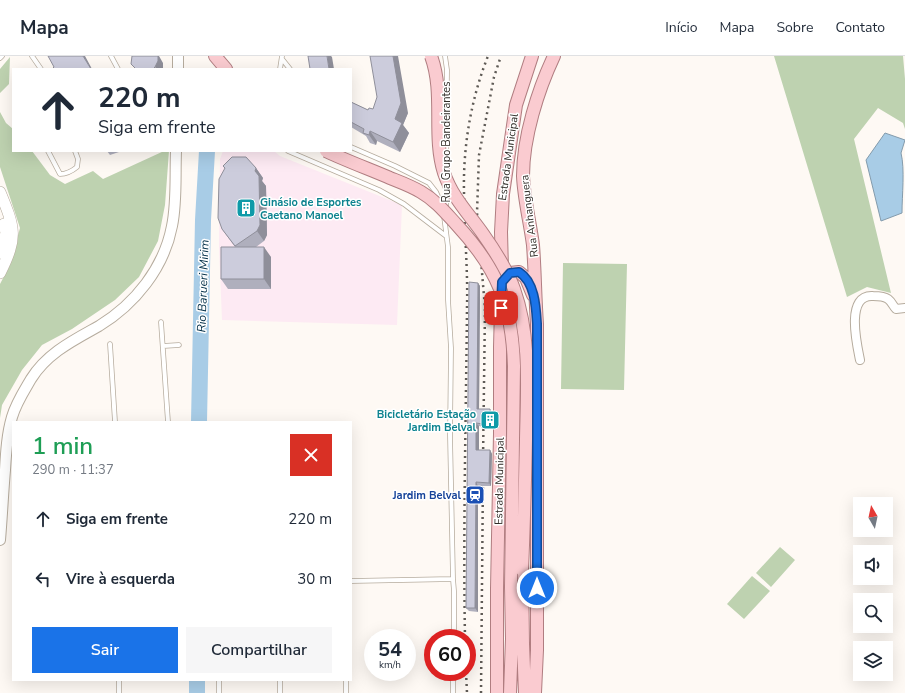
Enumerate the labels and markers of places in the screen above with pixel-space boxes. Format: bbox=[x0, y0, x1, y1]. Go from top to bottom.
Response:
place label: Ginásio de Esportes Caetano Manoel bbox=[260, 195, 361, 223]
building icon: Ginásio de Esportes Caetano Manoel bbox=[235, 197, 257, 219]
pin bbox=[484, 291, 518, 325]
place label: Bicicletário Estação Jardim Belval bbox=[377, 407, 476, 435]
building icon: Bicicletário Estação Jardim Belval bbox=[479, 409, 501, 431]
station icon: Jardim Belval bbox=[464, 484, 486, 506]
place label: Jardim Belval bbox=[392, 488, 461, 503]

